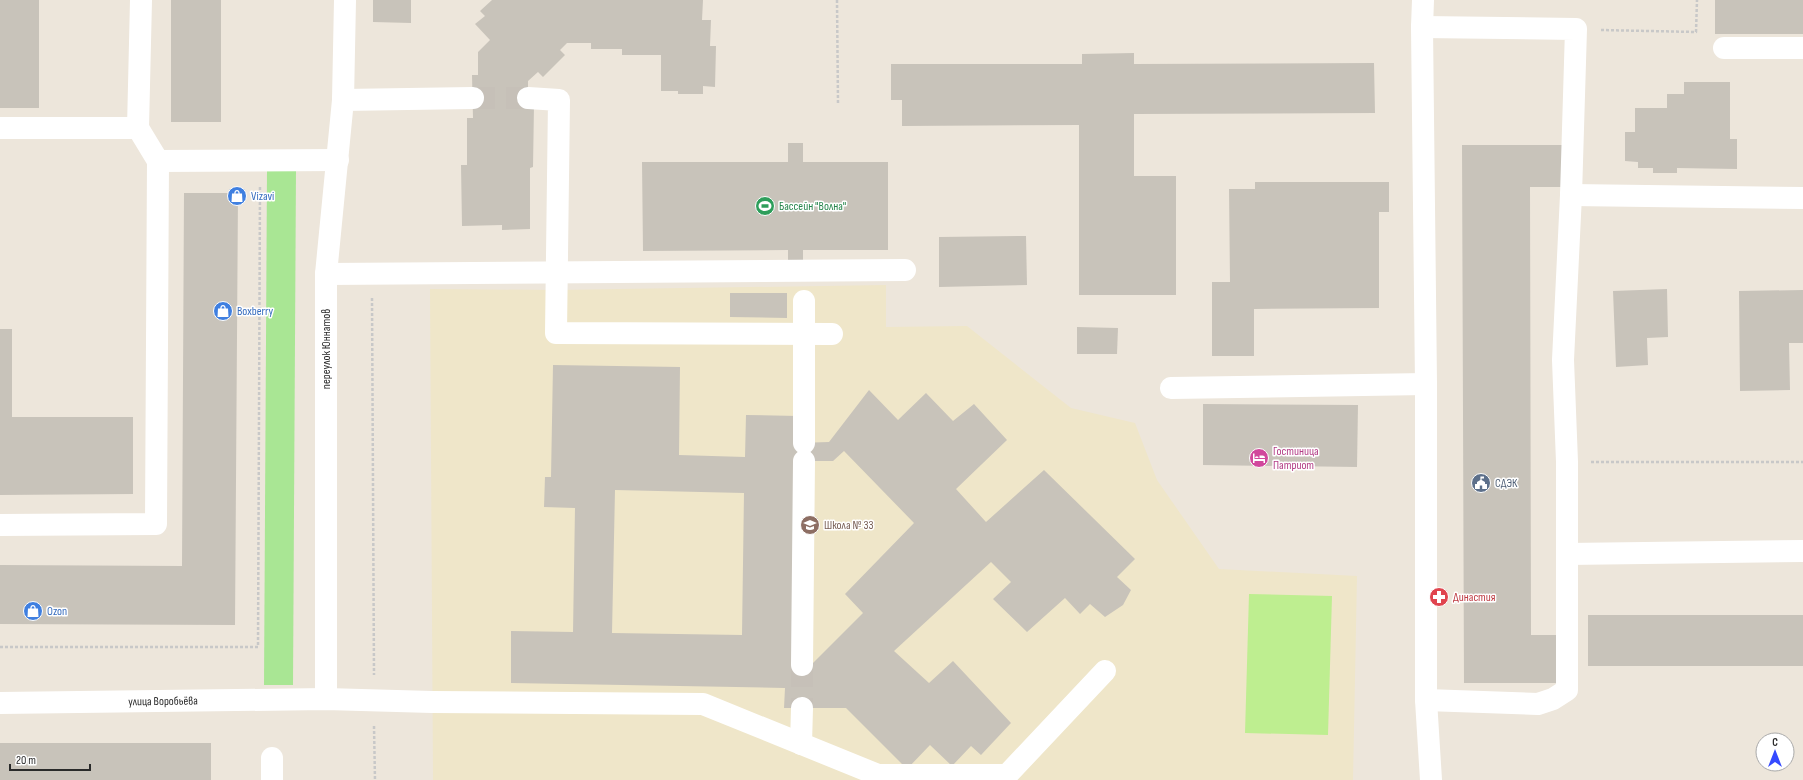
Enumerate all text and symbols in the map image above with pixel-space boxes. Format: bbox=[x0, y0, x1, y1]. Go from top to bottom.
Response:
shop icon: Vizavi bbox=[226, 185, 248, 207]
place label: Vizavi bbox=[251, 189, 274, 204]
sports icon: Бассейн "Волна" bbox=[754, 195, 776, 217]
place label: Бассейн "Волна" bbox=[779, 199, 846, 214]
shop icon: Boxberry bbox=[212, 300, 234, 322]
place label: Boxberry bbox=[237, 304, 274, 319]
street label: переулок Юннатов bbox=[319, 309, 334, 389]
place label: Гостиница Патриот bbox=[1273, 444, 1319, 473]
hotel icon: Гостиница Патриот bbox=[1248, 447, 1270, 469]
public building icon: СДЭК bbox=[1470, 472, 1492, 494]
place label: СДЭК bbox=[1495, 476, 1518, 491]
school or university icon: Школа № 33 bbox=[799, 514, 821, 536]
place label: Школа № 33 bbox=[824, 518, 874, 533]
pharmacy icon: Династия bbox=[1428, 586, 1450, 608]
place label: Династия bbox=[1453, 590, 1496, 605]
shop icon: Ozon bbox=[22, 600, 44, 622]
place label: Ozon bbox=[47, 604, 67, 619]
street label: улица Воробьёва bbox=[128, 694, 198, 709]
north arrow bbox=[1755, 732, 1795, 772]
text: С bbox=[1772, 736, 1778, 749]
scale bar bbox=[10, 746, 90, 772]
text: 20 m bbox=[16, 753, 36, 768]

